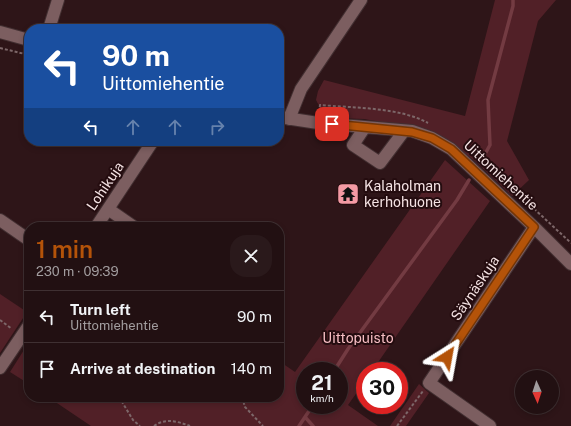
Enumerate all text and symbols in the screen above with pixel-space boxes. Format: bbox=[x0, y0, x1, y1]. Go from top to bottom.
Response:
text: 90 m bbox=[102, 39, 170, 72]
icon: left bbox=[36, 40, 88, 92]
text: Uittomiehentie bbox=[102, 73, 225, 94]
pin bbox=[315, 107, 349, 141]
icon: arrive bbox=[321, 113, 343, 135]
icon: left bbox=[80, 116, 102, 138]
icon: ahead bbox=[122, 116, 144, 138]
icon: ahead bbox=[164, 116, 186, 138]
icon: right bbox=[206, 116, 228, 138]
street label: Uittomiehentie bbox=[461, 137, 541, 213]
street label: Lohikuja bbox=[83, 159, 127, 213]
place label: Kalaholman kerhohuone bbox=[364, 178, 441, 210]
temple icon: Kalaholman kerhohuone bbox=[335, 181, 361, 207]
text: 1 min bbox=[36, 235, 93, 263]
button: close bbox=[230, 235, 272, 277]
street label: Säynäskuja bbox=[448, 253, 502, 323]
text: 230 m · 09:39 bbox=[36, 264, 119, 279]
text: Turn left bbox=[70, 301, 131, 318]
icon: left bbox=[36, 306, 58, 328]
text: 90 m bbox=[237, 308, 272, 325]
text: Uittomiehentie bbox=[70, 318, 159, 333]
park label: Uittopuisto bbox=[322, 330, 394, 346]
position arrow bbox=[426, 336, 468, 378]
icon: arrive bbox=[36, 358, 58, 380]
text: Arrive at destination bbox=[70, 360, 215, 377]
text: 140 m bbox=[231, 360, 272, 377]
speed limit sign: 30 bbox=[356, 362, 408, 414]
north arrow bbox=[515, 370, 559, 414]
map controls bbox=[515, 370, 559, 414]
text: 21 bbox=[311, 371, 333, 395]
text: km/h bbox=[310, 392, 334, 404]

